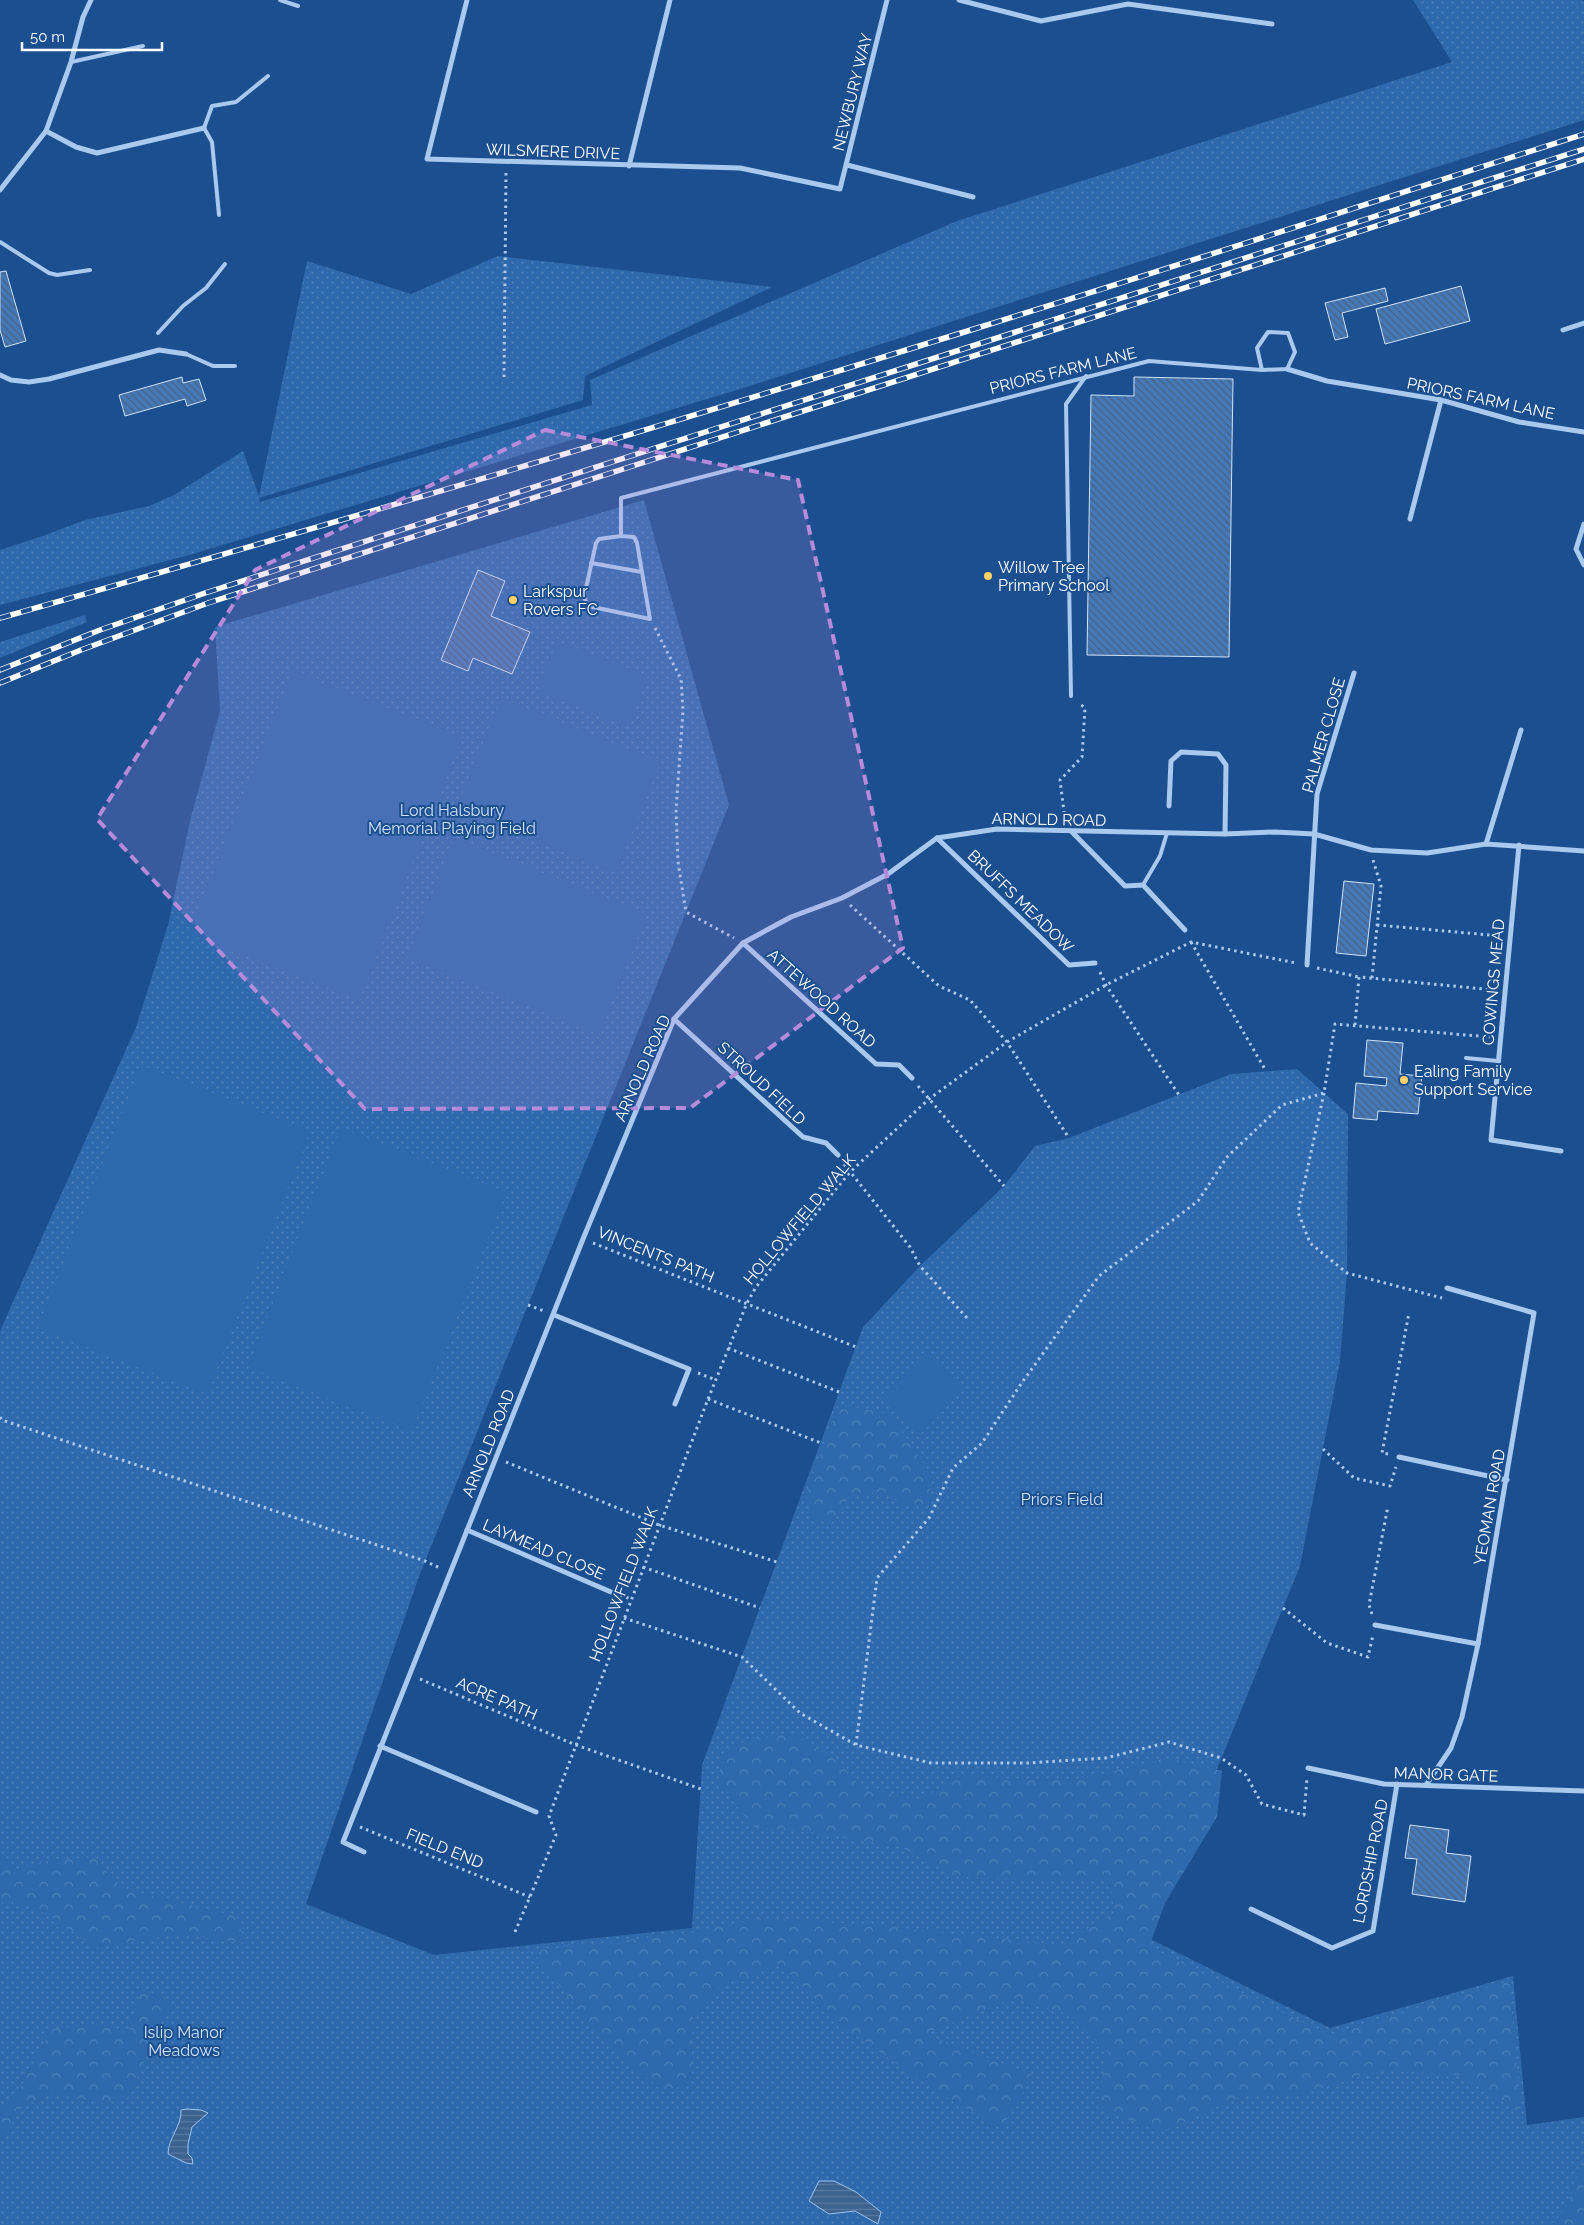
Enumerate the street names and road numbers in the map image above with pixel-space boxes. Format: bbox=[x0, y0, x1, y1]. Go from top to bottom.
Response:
street label: NEWBURY WAY bbox=[829, 31, 876, 153]
street label: WILSMERE DRIVE bbox=[486, 140, 621, 163]
street label: PRIORS FARM LANE bbox=[988, 343, 1139, 398]
street label: PRIORS FARM LANE bbox=[1405, 374, 1557, 423]
street label: PALMER CLOSE bbox=[1298, 675, 1349, 795]
street label: ARNOLD ROAD bbox=[991, 809, 1107, 830]
street label: BRUFFS MEADOW bbox=[964, 846, 1078, 957]
street label: COWINGS MEAD bbox=[1479, 918, 1508, 1046]
street label: ATTEWOOD ROAD bbox=[764, 945, 880, 1052]
street label: ARNOLD ROAD bbox=[610, 1012, 674, 1125]
street label: STROUD FIELD bbox=[714, 1038, 810, 1129]
street label: HOLLOWFIELD WALK bbox=[739, 1150, 860, 1288]
street label: VINCENTS PATH bbox=[595, 1222, 717, 1287]
street label: ARNOLD ROAD bbox=[458, 1386, 519, 1500]
street label: YEOMAN ROAD bbox=[1470, 1448, 1509, 1567]
street label: HOLLOWFIELD WALK bbox=[585, 1504, 662, 1664]
street label: LAYMEAD CLOSE bbox=[480, 1515, 608, 1584]
street label: ACRE PATH bbox=[453, 1673, 540, 1724]
street label: MANOR GATE bbox=[1393, 1763, 1499, 1786]
street label: LORDSHIP ROAD bbox=[1349, 1797, 1392, 1925]
street label: FIELD END bbox=[403, 1824, 486, 1873]

